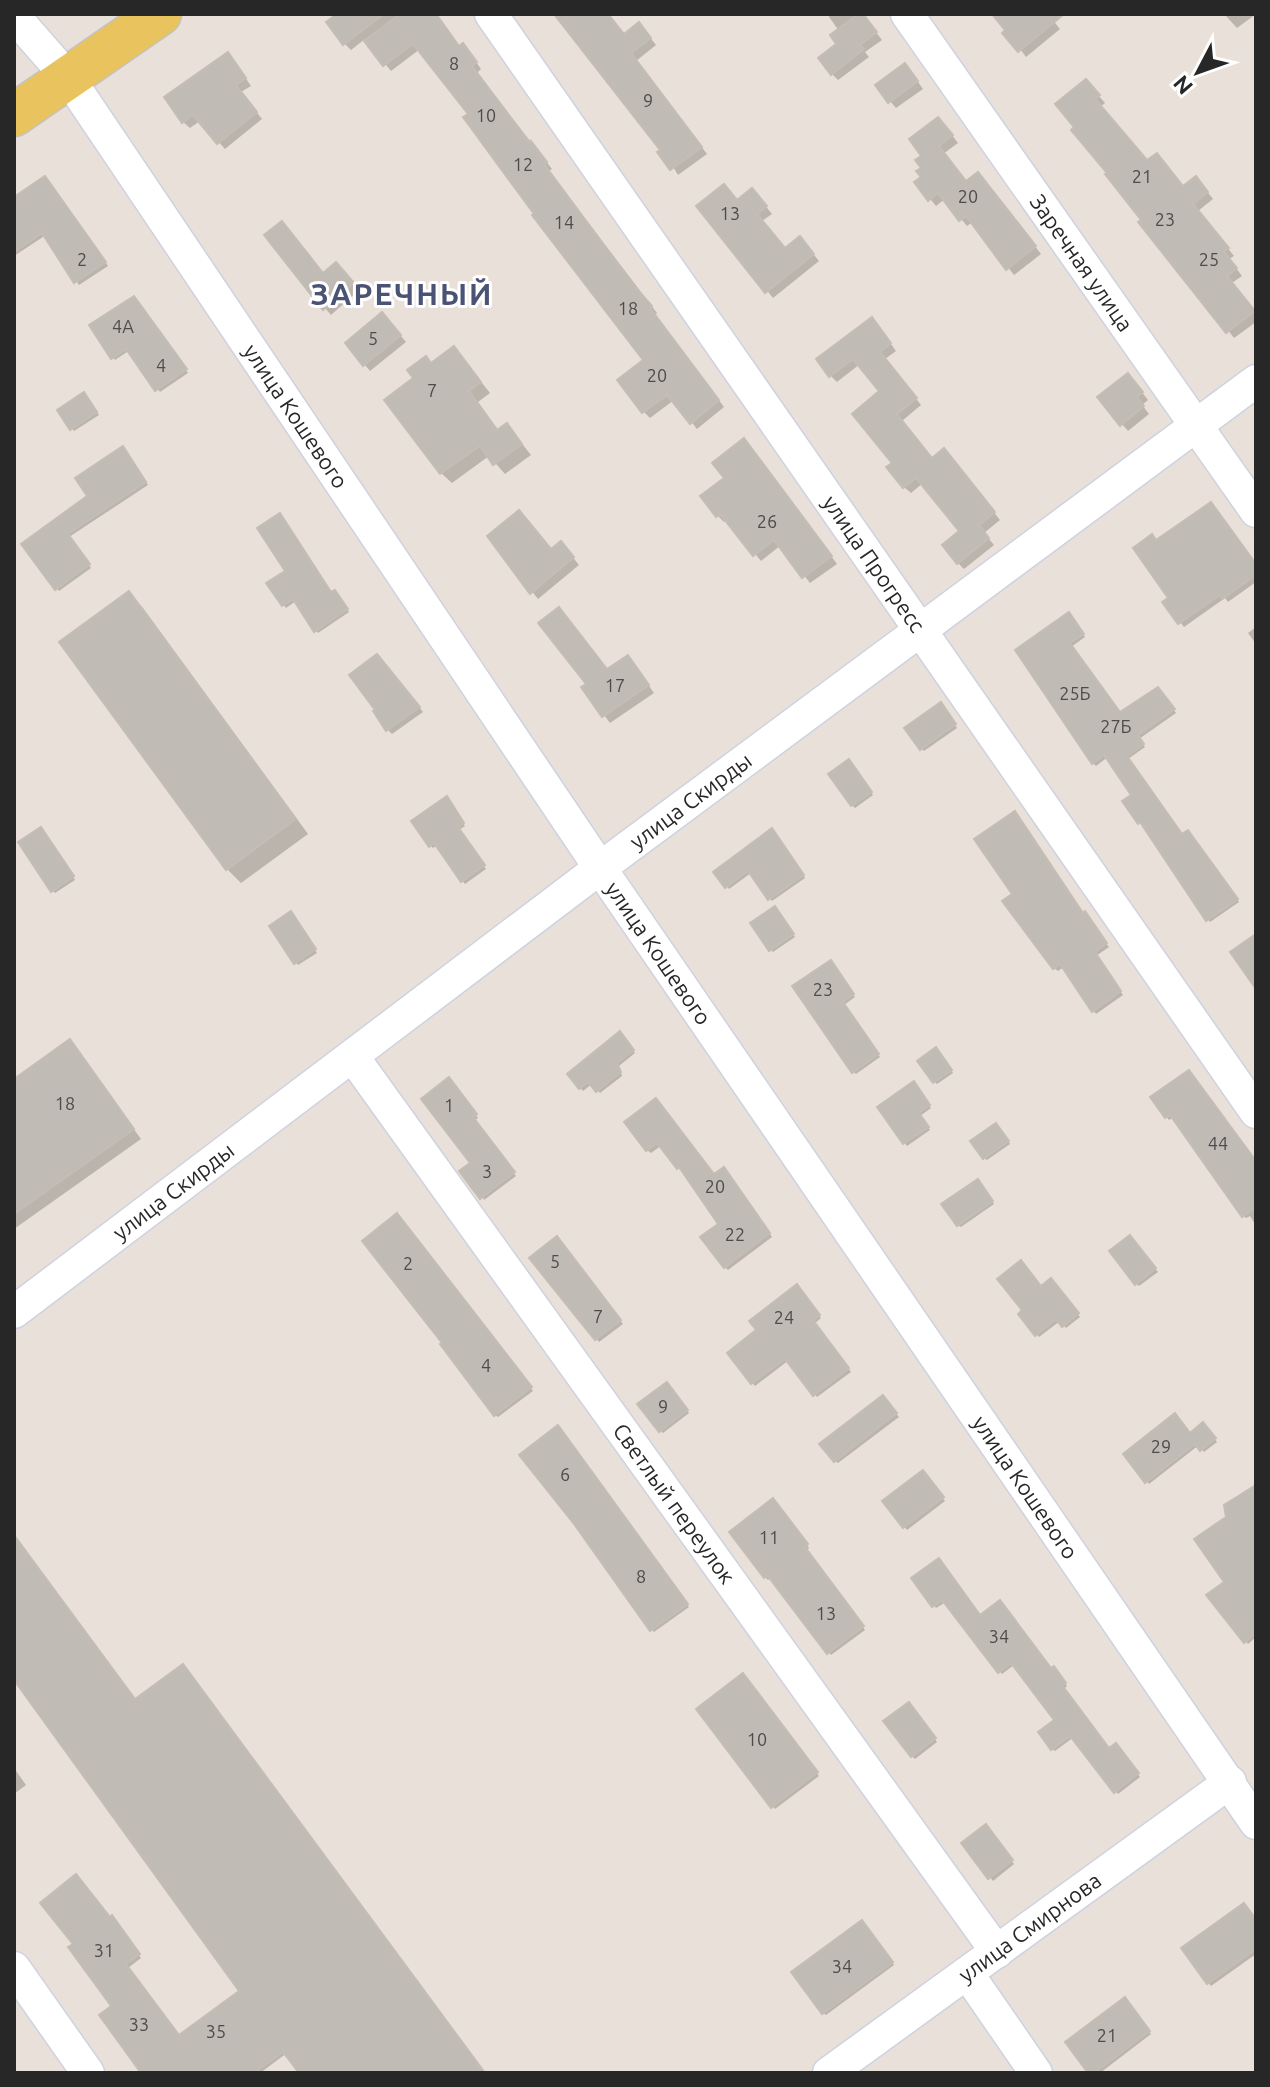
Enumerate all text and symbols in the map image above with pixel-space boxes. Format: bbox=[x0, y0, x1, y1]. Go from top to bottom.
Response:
north arrow bbox=[1158, 32, 1238, 112]
house number: 8 bbox=[449, 53, 459, 73]
text: N bbox=[1168, 71, 1197, 100]
house number: 9 bbox=[643, 90, 653, 110]
house number: 10 bbox=[476, 105, 496, 125]
house number: 12 bbox=[513, 154, 533, 174]
house number: 21 bbox=[1132, 166, 1152, 186]
house number: 20 bbox=[958, 186, 978, 206]
street label: Заречная улица bbox=[1025, 189, 1139, 336]
house number: 13 bbox=[720, 203, 740, 223]
house number: 23 bbox=[1155, 209, 1175, 229]
house number: 14 bbox=[554, 212, 574, 232]
house number: 2 bbox=[77, 249, 87, 269]
house number: 25 bbox=[1199, 249, 1219, 269]
district label: ЗАРЕЧНЫЙ bbox=[311, 277, 493, 311]
house number: 18 bbox=[618, 298, 638, 318]
house number: 4А bbox=[112, 316, 134, 336]
house number: 5 bbox=[368, 328, 378, 348]
street label: улица Кошевого bbox=[239, 339, 354, 493]
house number: 4 bbox=[156, 355, 166, 375]
house number: 20 bbox=[647, 365, 667, 385]
house number: 7 bbox=[427, 380, 437, 400]
street label: улица Прогресс bbox=[818, 490, 931, 636]
house number: 26 bbox=[757, 511, 777, 531]
house number: 17 bbox=[605, 675, 625, 695]
house number: 25Б bbox=[1059, 683, 1091, 703]
house number: 27Б bbox=[1100, 716, 1132, 736]
street label: улица Скирды bbox=[624, 747, 756, 854]
street label: улица Кошевого bbox=[601, 877, 717, 1029]
house number: 23 bbox=[813, 979, 833, 999]
house number: 18 bbox=[55, 1093, 75, 1113]
house number: 1 bbox=[444, 1095, 454, 1115]
house number: 44 bbox=[1208, 1133, 1228, 1153]
street label: улица Скирды bbox=[108, 1137, 239, 1245]
house number: 3 bbox=[482, 1161, 492, 1181]
house number: 20 bbox=[705, 1176, 725, 1196]
house number: 22 bbox=[725, 1224, 745, 1244]
house number: 5 bbox=[550, 1251, 560, 1271]
house number: 2 bbox=[403, 1253, 413, 1273]
house number: 7 bbox=[593, 1306, 603, 1326]
house number: 24 bbox=[774, 1307, 794, 1327]
house number: 4 bbox=[481, 1355, 491, 1375]
house number: 9 bbox=[658, 1396, 668, 1416]
street label: улица Кошевого bbox=[968, 1411, 1084, 1563]
street label: Светлый переулок bbox=[609, 1418, 741, 1588]
house number: 29 bbox=[1151, 1436, 1171, 1456]
house number: 6 bbox=[560, 1464, 570, 1484]
house number: 11 bbox=[759, 1527, 779, 1547]
house number: 8 bbox=[636, 1566, 646, 1586]
house number: 13 bbox=[816, 1603, 836, 1623]
house number: 34 bbox=[989, 1626, 1009, 1646]
house number: 10 bbox=[747, 1729, 767, 1749]
street label: улица Смирнова bbox=[953, 1867, 1106, 1987]
house number: 31 bbox=[94, 1940, 114, 1960]
house number: 34 bbox=[832, 1956, 852, 1976]
house number: 33 bbox=[129, 2014, 149, 2034]
house number: 35 bbox=[206, 2021, 226, 2041]
house number: 21 bbox=[1097, 2025, 1117, 2045]

